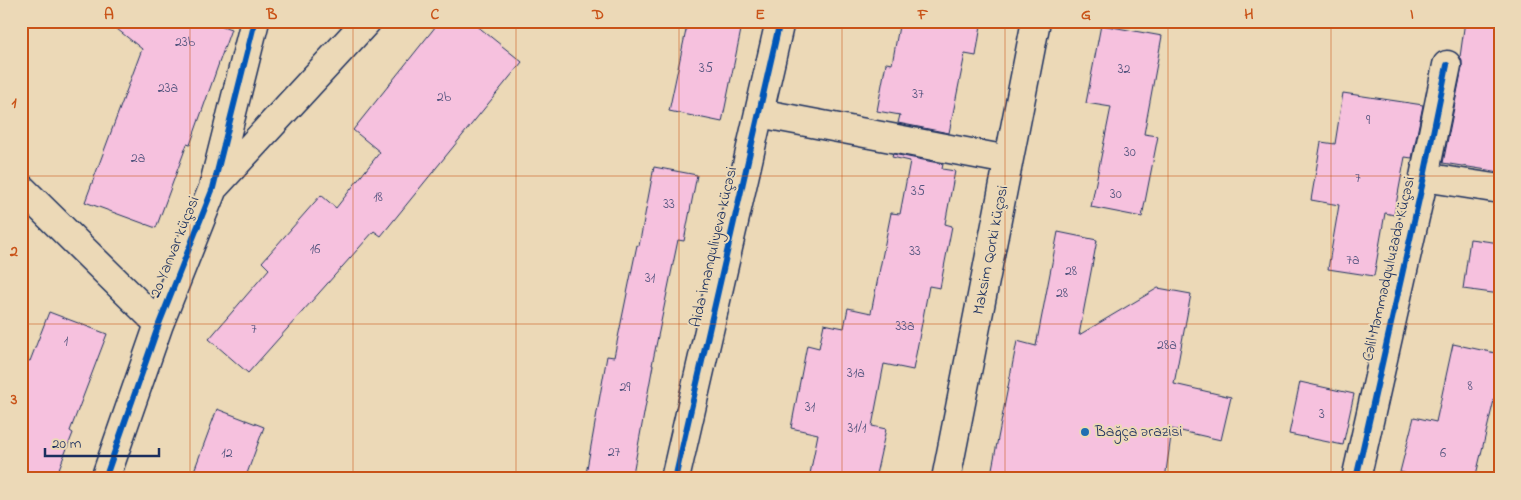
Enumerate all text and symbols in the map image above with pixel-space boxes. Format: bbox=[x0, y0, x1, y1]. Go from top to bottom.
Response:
text: A bbox=[104, 3, 114, 27]
text: B bbox=[266, 3, 278, 27]
text: C bbox=[431, 3, 440, 27]
text: D bbox=[591, 3, 604, 27]
text: E bbox=[755, 3, 765, 27]
text: F bbox=[917, 3, 929, 27]
text: G bbox=[1081, 3, 1091, 27]
text: H bbox=[1244, 3, 1254, 27]
text: I bbox=[1410, 3, 1414, 27]
house number: 23b bbox=[175, 32, 196, 53]
house number: 35 bbox=[699, 58, 713, 79]
house number: 32 bbox=[1118, 59, 1130, 80]
house number: 23a bbox=[158, 78, 178, 99]
house number: 37 bbox=[912, 84, 924, 105]
house number: 2b bbox=[437, 87, 452, 108]
text: 1 bbox=[11, 91, 17, 115]
house number: 9 bbox=[1366, 110, 1371, 131]
house number: 30 bbox=[1124, 142, 1136, 163]
house number: 2a bbox=[131, 148, 145, 169]
street label: Aida İmanquliyeva küçəsi bbox=[684, 164, 744, 330]
house number: 7 bbox=[1355, 168, 1361, 189]
street label: Cəlil Məmmədquluzadə Küçəsi bbox=[1356, 174, 1422, 364]
house number: 35 bbox=[911, 181, 925, 202]
street label: Maksim Qorki küçəsi bbox=[967, 183, 1015, 317]
house number: 30 bbox=[1110, 184, 1122, 205]
house number: 18 bbox=[373, 187, 383, 208]
street label: 20 Yanvar küçəsi bbox=[144, 193, 206, 301]
house number: 33 bbox=[663, 194, 675, 215]
house number: 16 bbox=[310, 239, 320, 260]
text: 2 bbox=[9, 240, 18, 264]
house number: 33 bbox=[909, 241, 921, 262]
house number: 7a bbox=[1346, 250, 1360, 271]
house number: 28 bbox=[1065, 261, 1077, 282]
house number: 31 bbox=[645, 268, 656, 289]
house number: 28 bbox=[1056, 283, 1068, 304]
house number: 33a bbox=[895, 316, 915, 337]
house number: 7 bbox=[251, 319, 257, 340]
house number: 1 bbox=[64, 331, 69, 352]
house number: 28a bbox=[1157, 335, 1177, 356]
house number: 31a bbox=[847, 363, 865, 384]
house number: 8 bbox=[1467, 376, 1473, 397]
house number: 29 bbox=[619, 377, 631, 398]
text: 3 bbox=[10, 388, 18, 412]
house number: 31 bbox=[805, 397, 816, 418]
house number: 3 bbox=[1319, 404, 1325, 425]
house number: 31/1 bbox=[847, 418, 867, 439]
place label: Bağça ərazisi bbox=[1094, 420, 1183, 444]
scale bar bbox=[45, 425, 159, 457]
marker: Bağça ərazisi bbox=[1079, 426, 1091, 438]
text: 20 m bbox=[52, 433, 82, 455]
house number: 27 bbox=[608, 442, 621, 463]
house number: 12 bbox=[221, 443, 233, 464]
house number: 6 bbox=[1440, 443, 1446, 464]

